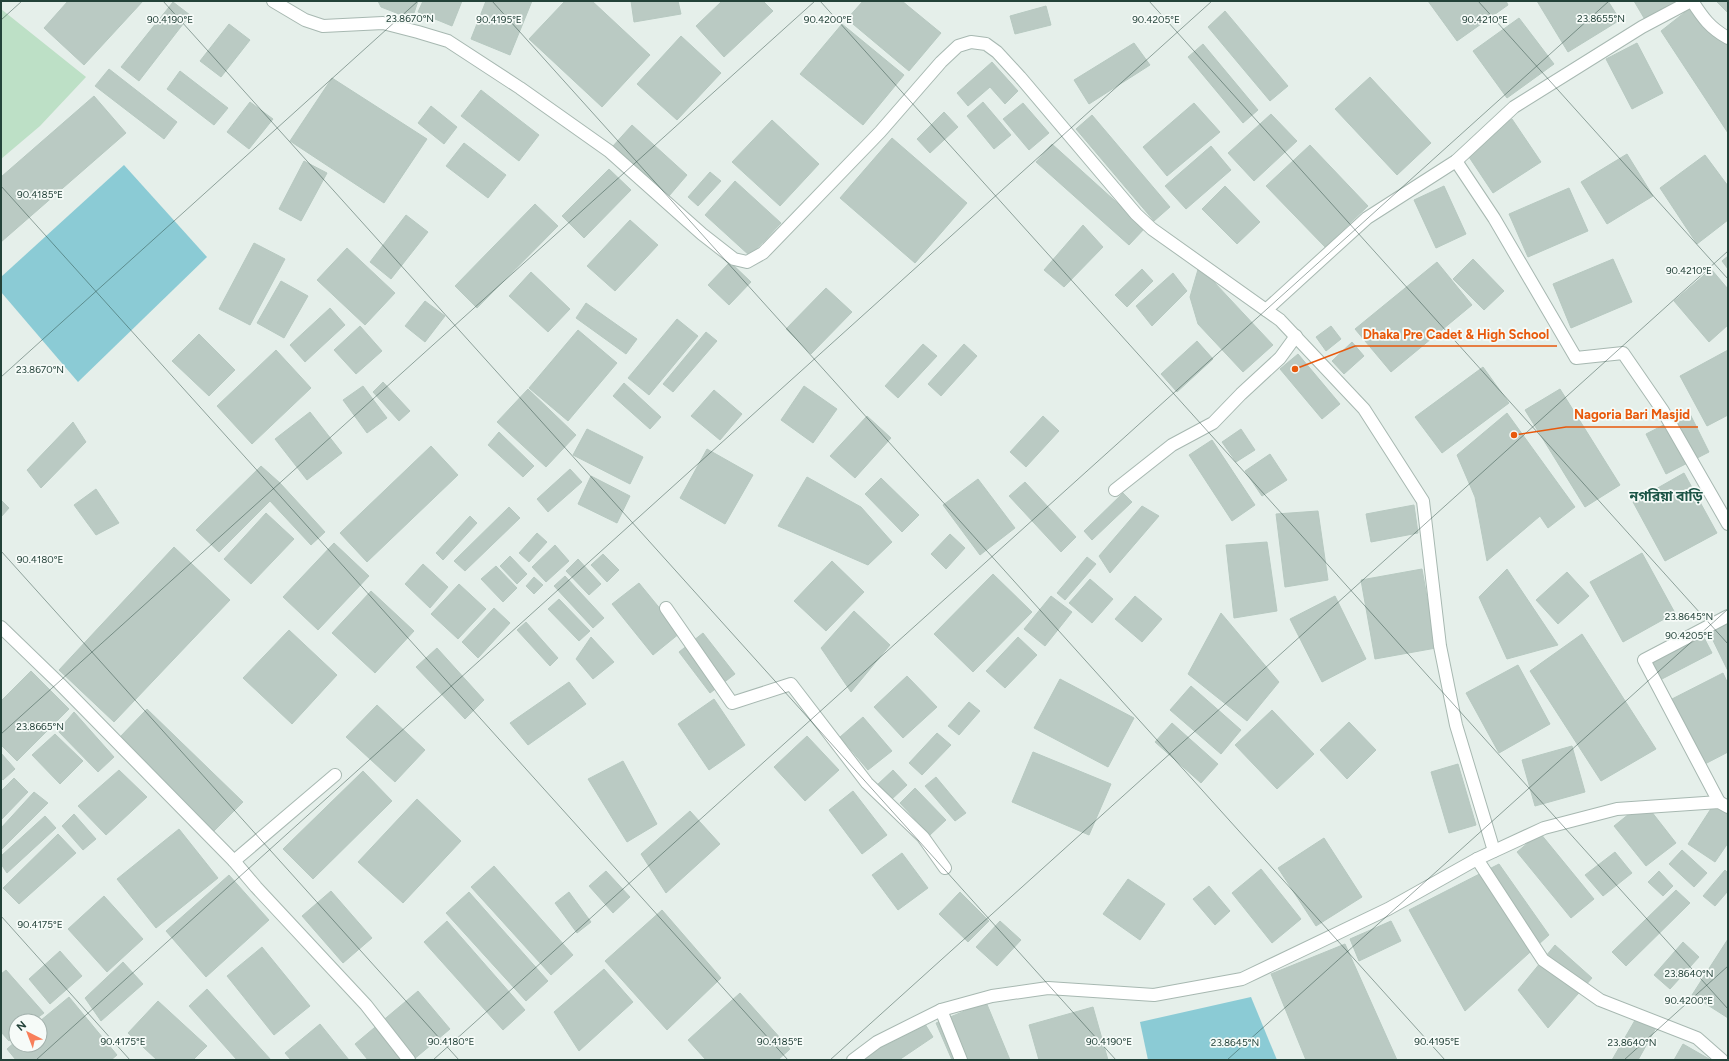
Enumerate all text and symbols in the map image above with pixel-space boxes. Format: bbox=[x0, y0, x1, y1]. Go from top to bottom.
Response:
text: 23.8670°N bbox=[386, 12, 434, 25]
text: 23.8655°N bbox=[1577, 12, 1625, 25]
text: 90.4190°E bbox=[147, 13, 193, 26]
text: 90.4195°E bbox=[476, 13, 522, 26]
text: 90.4200°E bbox=[804, 13, 852, 26]
text: 90.4205°E bbox=[1132, 13, 1180, 26]
text: 90.4210°E bbox=[1462, 13, 1508, 26]
text: 90.4185°E bbox=[17, 188, 63, 201]
text: 90.4210°E bbox=[1666, 264, 1712, 277]
callout: Dhaka Pre Cadet & High School bbox=[1355, 321, 1557, 346]
text: Dhaka Pre Cadet & High School bbox=[1363, 327, 1549, 342]
text: 23.8670°N bbox=[16, 363, 64, 376]
callout: Nagoria Bari Masjid bbox=[1566, 402, 1698, 427]
text: Nagoria Bari Masjid bbox=[1574, 407, 1690, 422]
district label: নগরিয়া বাড়ি bbox=[1628, 488, 1703, 505]
text: 90.4180°E bbox=[17, 553, 63, 566]
text: 23.8645°N bbox=[1665, 610, 1713, 623]
text: 90.4205°E bbox=[1665, 629, 1713, 642]
text: 23.8665°N bbox=[16, 720, 64, 733]
text: 90.4175°E bbox=[17, 918, 63, 931]
text: 23.8640°N bbox=[1665, 967, 1713, 980]
text: 90.4200°E bbox=[1665, 994, 1713, 1007]
north arrow bbox=[8, 1013, 48, 1053]
text: N bbox=[14, 1018, 29, 1034]
text: 90.4175°E bbox=[100, 1035, 146, 1048]
text: 90.4180°E bbox=[428, 1035, 474, 1048]
text: 90.4185°E bbox=[757, 1035, 803, 1048]
text: 90.4190°E bbox=[1086, 1035, 1132, 1048]
text: 90.4195°E bbox=[1414, 1035, 1460, 1048]
text: 23.8645°N bbox=[1211, 1036, 1259, 1049]
text: 23.8640°N bbox=[1608, 1036, 1656, 1049]

